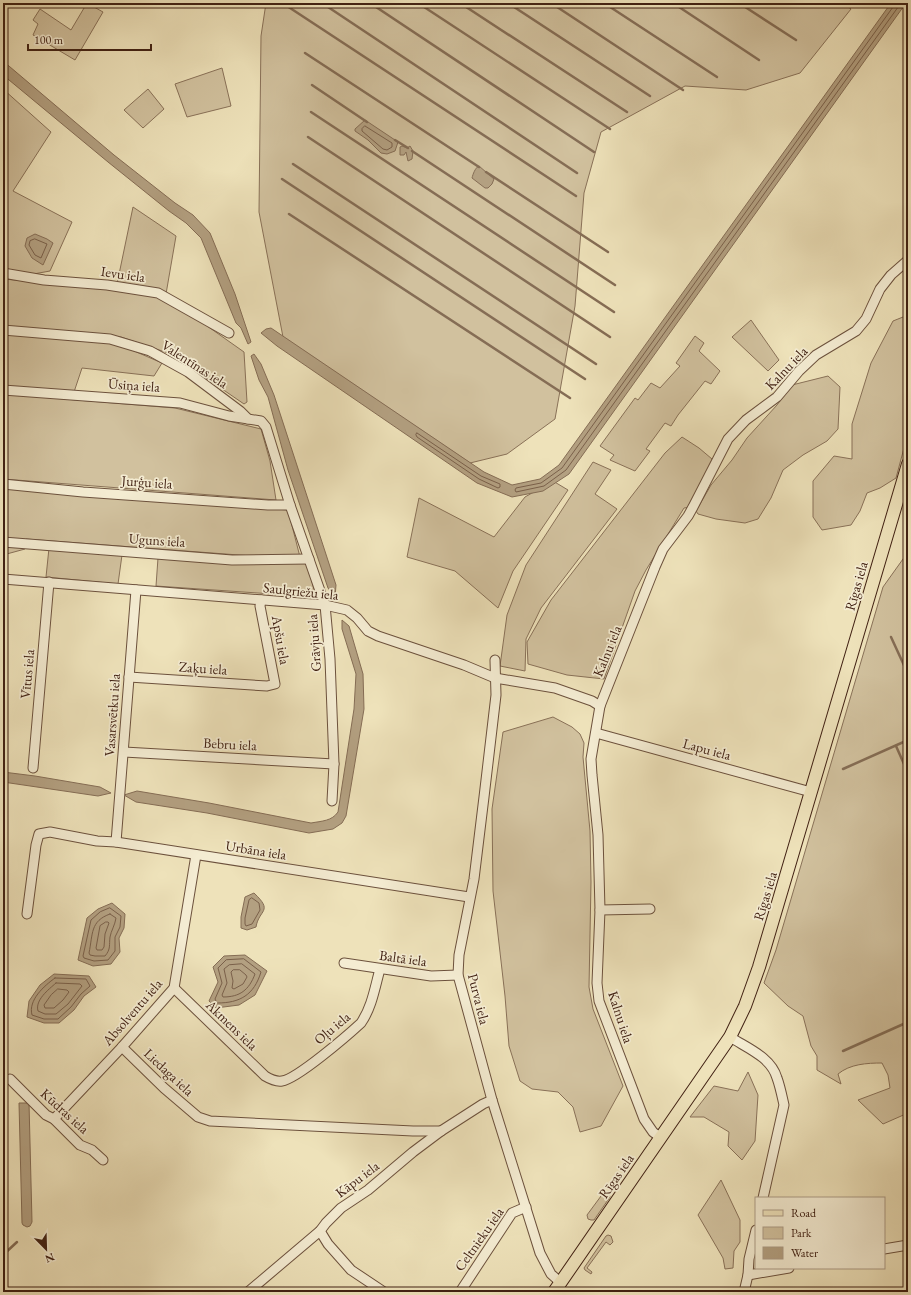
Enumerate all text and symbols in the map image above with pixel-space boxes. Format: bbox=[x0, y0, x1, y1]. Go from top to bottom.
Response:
scale bar bbox=[28, 26, 151, 52]
text: 100 m bbox=[34, 32, 64, 48]
street label: Ievu iela bbox=[100, 262, 147, 286]
street label: Valentīnas iela bbox=[158, 336, 232, 392]
street label: Kalnu iela bbox=[761, 342, 811, 394]
street label: Ūsiņa iela bbox=[107, 374, 161, 396]
street label: Jurģu iela bbox=[120, 471, 173, 493]
street label: Uguns iela bbox=[128, 529, 186, 551]
street label: Rīgas iela bbox=[840, 559, 872, 613]
street label: Saulgriežu iela bbox=[262, 578, 340, 604]
street label: Apšu iela bbox=[268, 613, 294, 666]
street label: Grāvju iela bbox=[303, 613, 325, 672]
street label: Kalnu iela bbox=[589, 622, 626, 679]
street label: Vītus iela bbox=[16, 648, 38, 699]
street label: Zaķu iela bbox=[178, 657, 228, 679]
street label: Vasarsvētku iela bbox=[100, 673, 124, 757]
street label: Bebru iela bbox=[203, 734, 258, 754]
street label: Lapu iela bbox=[681, 734, 733, 764]
street label: Urbāna iela bbox=[224, 836, 288, 864]
street label: Rīgas iela bbox=[749, 869, 781, 923]
street label: Baltā iela bbox=[378, 946, 428, 970]
street label: Purva iela bbox=[464, 972, 494, 1027]
street label: Absolventu iela bbox=[97, 975, 166, 1050]
street label: Kalnu iela bbox=[604, 989, 638, 1046]
street label: Akmens iela bbox=[202, 995, 262, 1054]
street label: Oļu iela bbox=[310, 1007, 354, 1048]
street label: Liedaga iela bbox=[140, 1044, 198, 1100]
street label: Kūdras iela bbox=[37, 1084, 93, 1138]
street label: Rīgas iela bbox=[594, 1150, 638, 1202]
street label: Kāpu iela bbox=[331, 1156, 383, 1201]
legend bbox=[755, 1197, 885, 1269]
street label: Celtnieku iela bbox=[450, 1203, 508, 1274]
text: Road bbox=[791, 1205, 817, 1221]
text: Park bbox=[791, 1225, 812, 1241]
north arrow bbox=[26, 1229, 66, 1269]
text: Water bbox=[791, 1245, 818, 1261]
text: N bbox=[43, 1250, 57, 1266]

